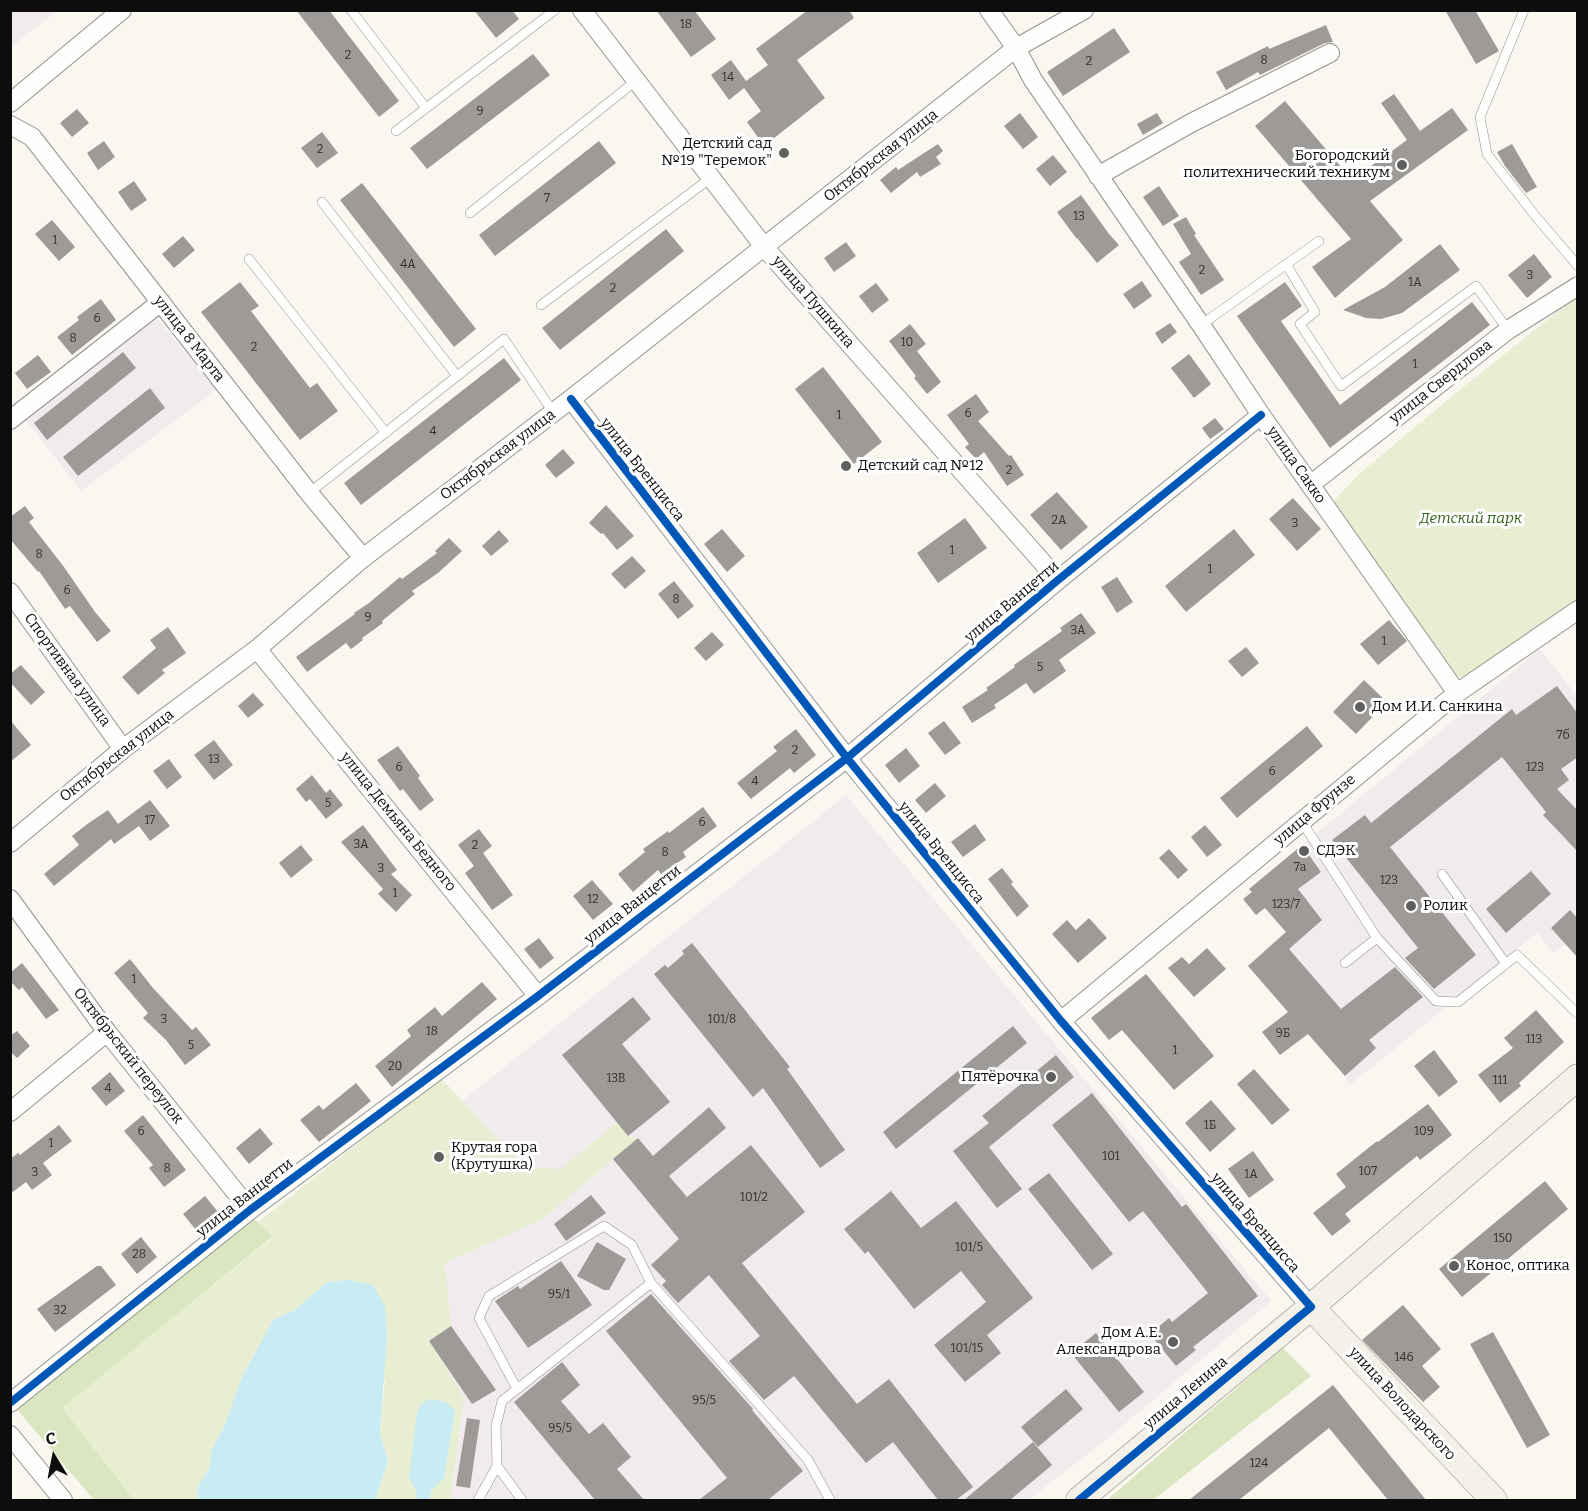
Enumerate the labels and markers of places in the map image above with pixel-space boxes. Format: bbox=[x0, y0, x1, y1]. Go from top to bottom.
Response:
place label: Детский сад №19 "Теремок" bbox=[661, 135, 772, 170]
marker: Детский сад №19 "Теремок" bbox=[777, 146, 791, 160]
place label: Богородский политехнический техникум bbox=[1183, 147, 1390, 182]
marker: Богородский политехнический техникум bbox=[1395, 158, 1409, 172]
place label: Детский сад №12 bbox=[858, 457, 983, 475]
marker: Детский сад №12 bbox=[839, 459, 853, 473]
place label: Дом И.И. Санкина bbox=[1372, 698, 1503, 716]
marker: Дом И.И. Санкина bbox=[1353, 700, 1367, 714]
place label: СДЭК bbox=[1316, 842, 1356, 860]
marker: СДЭК bbox=[1297, 844, 1311, 858]
place label: Ролик bbox=[1423, 897, 1468, 915]
marker: Ролик bbox=[1404, 899, 1418, 913]
place label: Пятёрочка bbox=[961, 1068, 1039, 1086]
marker: Пятёрочка bbox=[1044, 1070, 1058, 1084]
place label: Крутая гора (Крутушка) bbox=[451, 1139, 537, 1174]
marker: Крутая гора (Крутушка) bbox=[432, 1150, 446, 1164]
place label: Конос, оптика bbox=[1466, 1257, 1570, 1275]
marker: Конос, оптика bbox=[1447, 1259, 1461, 1273]
place label: Дом А.Е. Александрова bbox=[1056, 1324, 1161, 1359]
marker: Дом А.Е. Александрова bbox=[1166, 1335, 1180, 1349]

